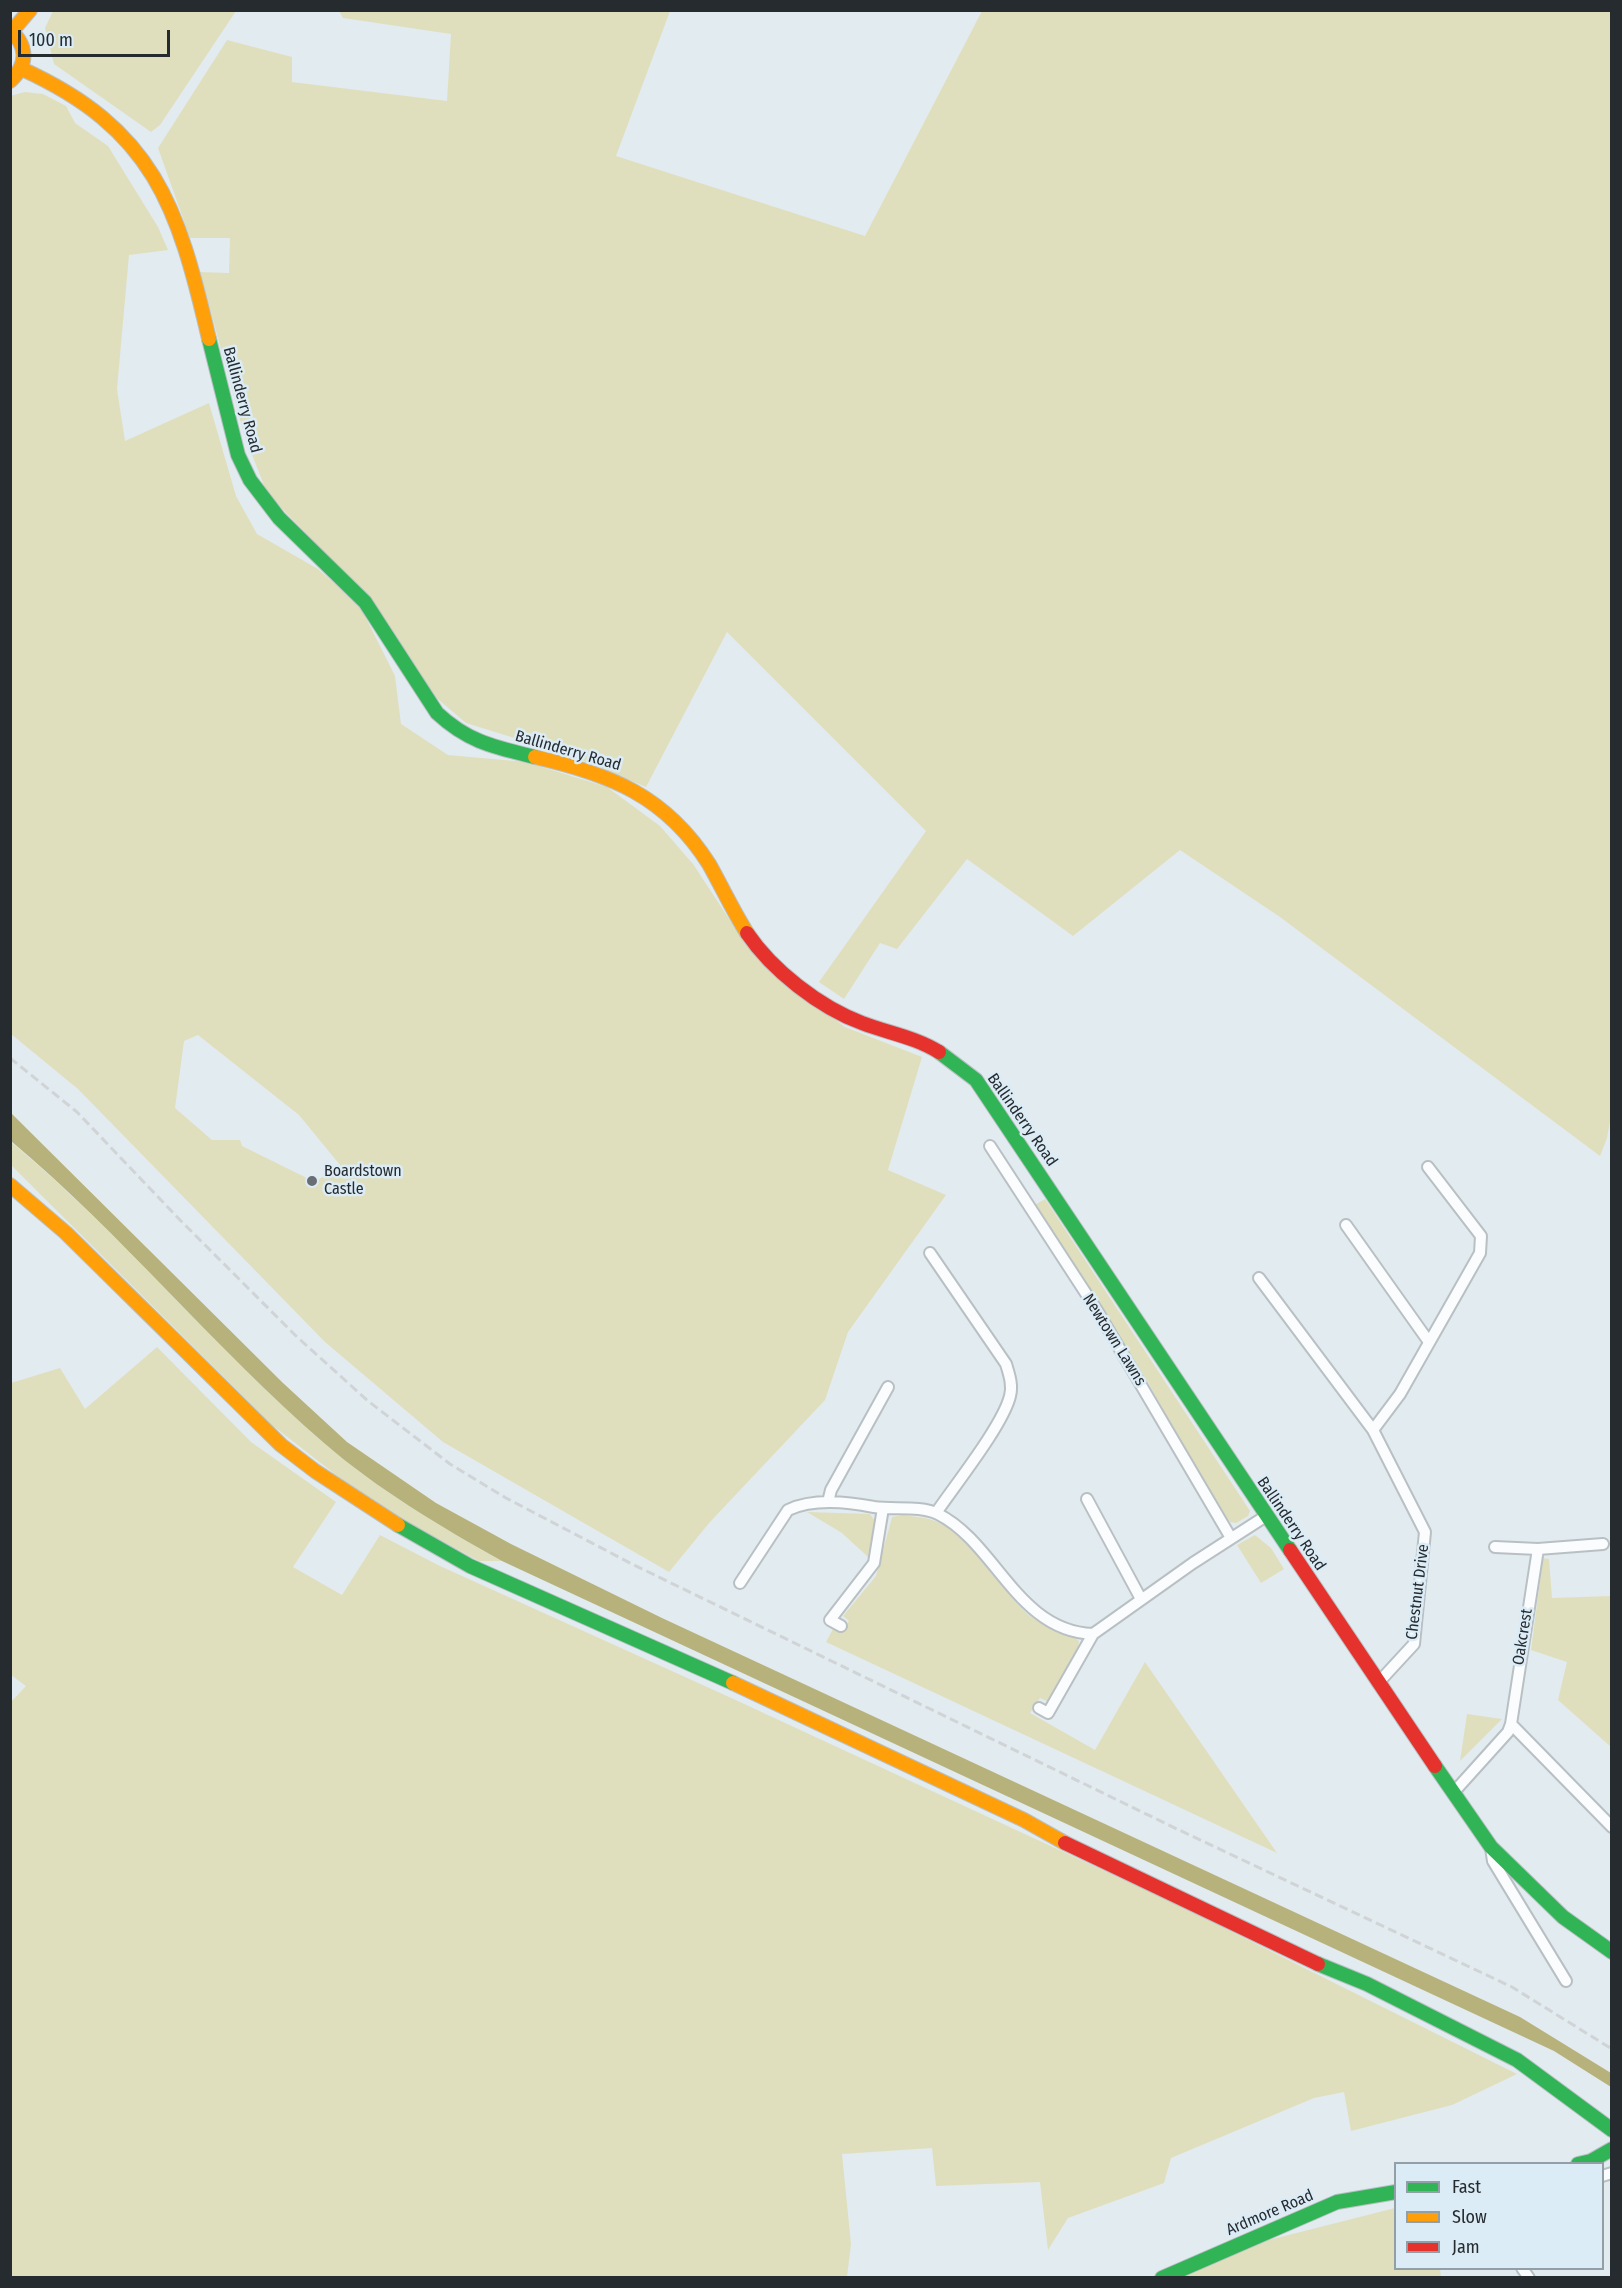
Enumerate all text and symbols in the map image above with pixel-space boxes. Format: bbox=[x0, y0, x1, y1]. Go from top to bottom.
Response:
scale bar bbox=[21, 18, 172, 56]
text: 100 m bbox=[29, 29, 73, 51]
street label: Ballinderry Road bbox=[219, 345, 265, 455]
street label: Ballinderry Road bbox=[513, 727, 623, 775]
street label: Ballinderry Road bbox=[983, 1070, 1061, 1170]
place label: Boardstown Castle bbox=[324, 1162, 402, 1200]
marker: Boardstown Castle bbox=[305, 1174, 319, 1188]
street label: Newtown Lawns bbox=[1078, 1291, 1150, 1389]
street label: Ballinderry Road bbox=[1253, 1473, 1329, 1575]
street label: Chestnut Drive bbox=[1403, 1543, 1433, 1641]
street label: Oakcrest bbox=[1509, 1607, 1537, 1667]
legend bbox=[1394, 2162, 1604, 2270]
text: Fast bbox=[1452, 2176, 1481, 2198]
street label: Ardmore Road bbox=[1224, 2186, 1316, 2240]
text: Slow bbox=[1452, 2206, 1487, 2228]
text: Jam bbox=[1452, 2236, 1480, 2258]

